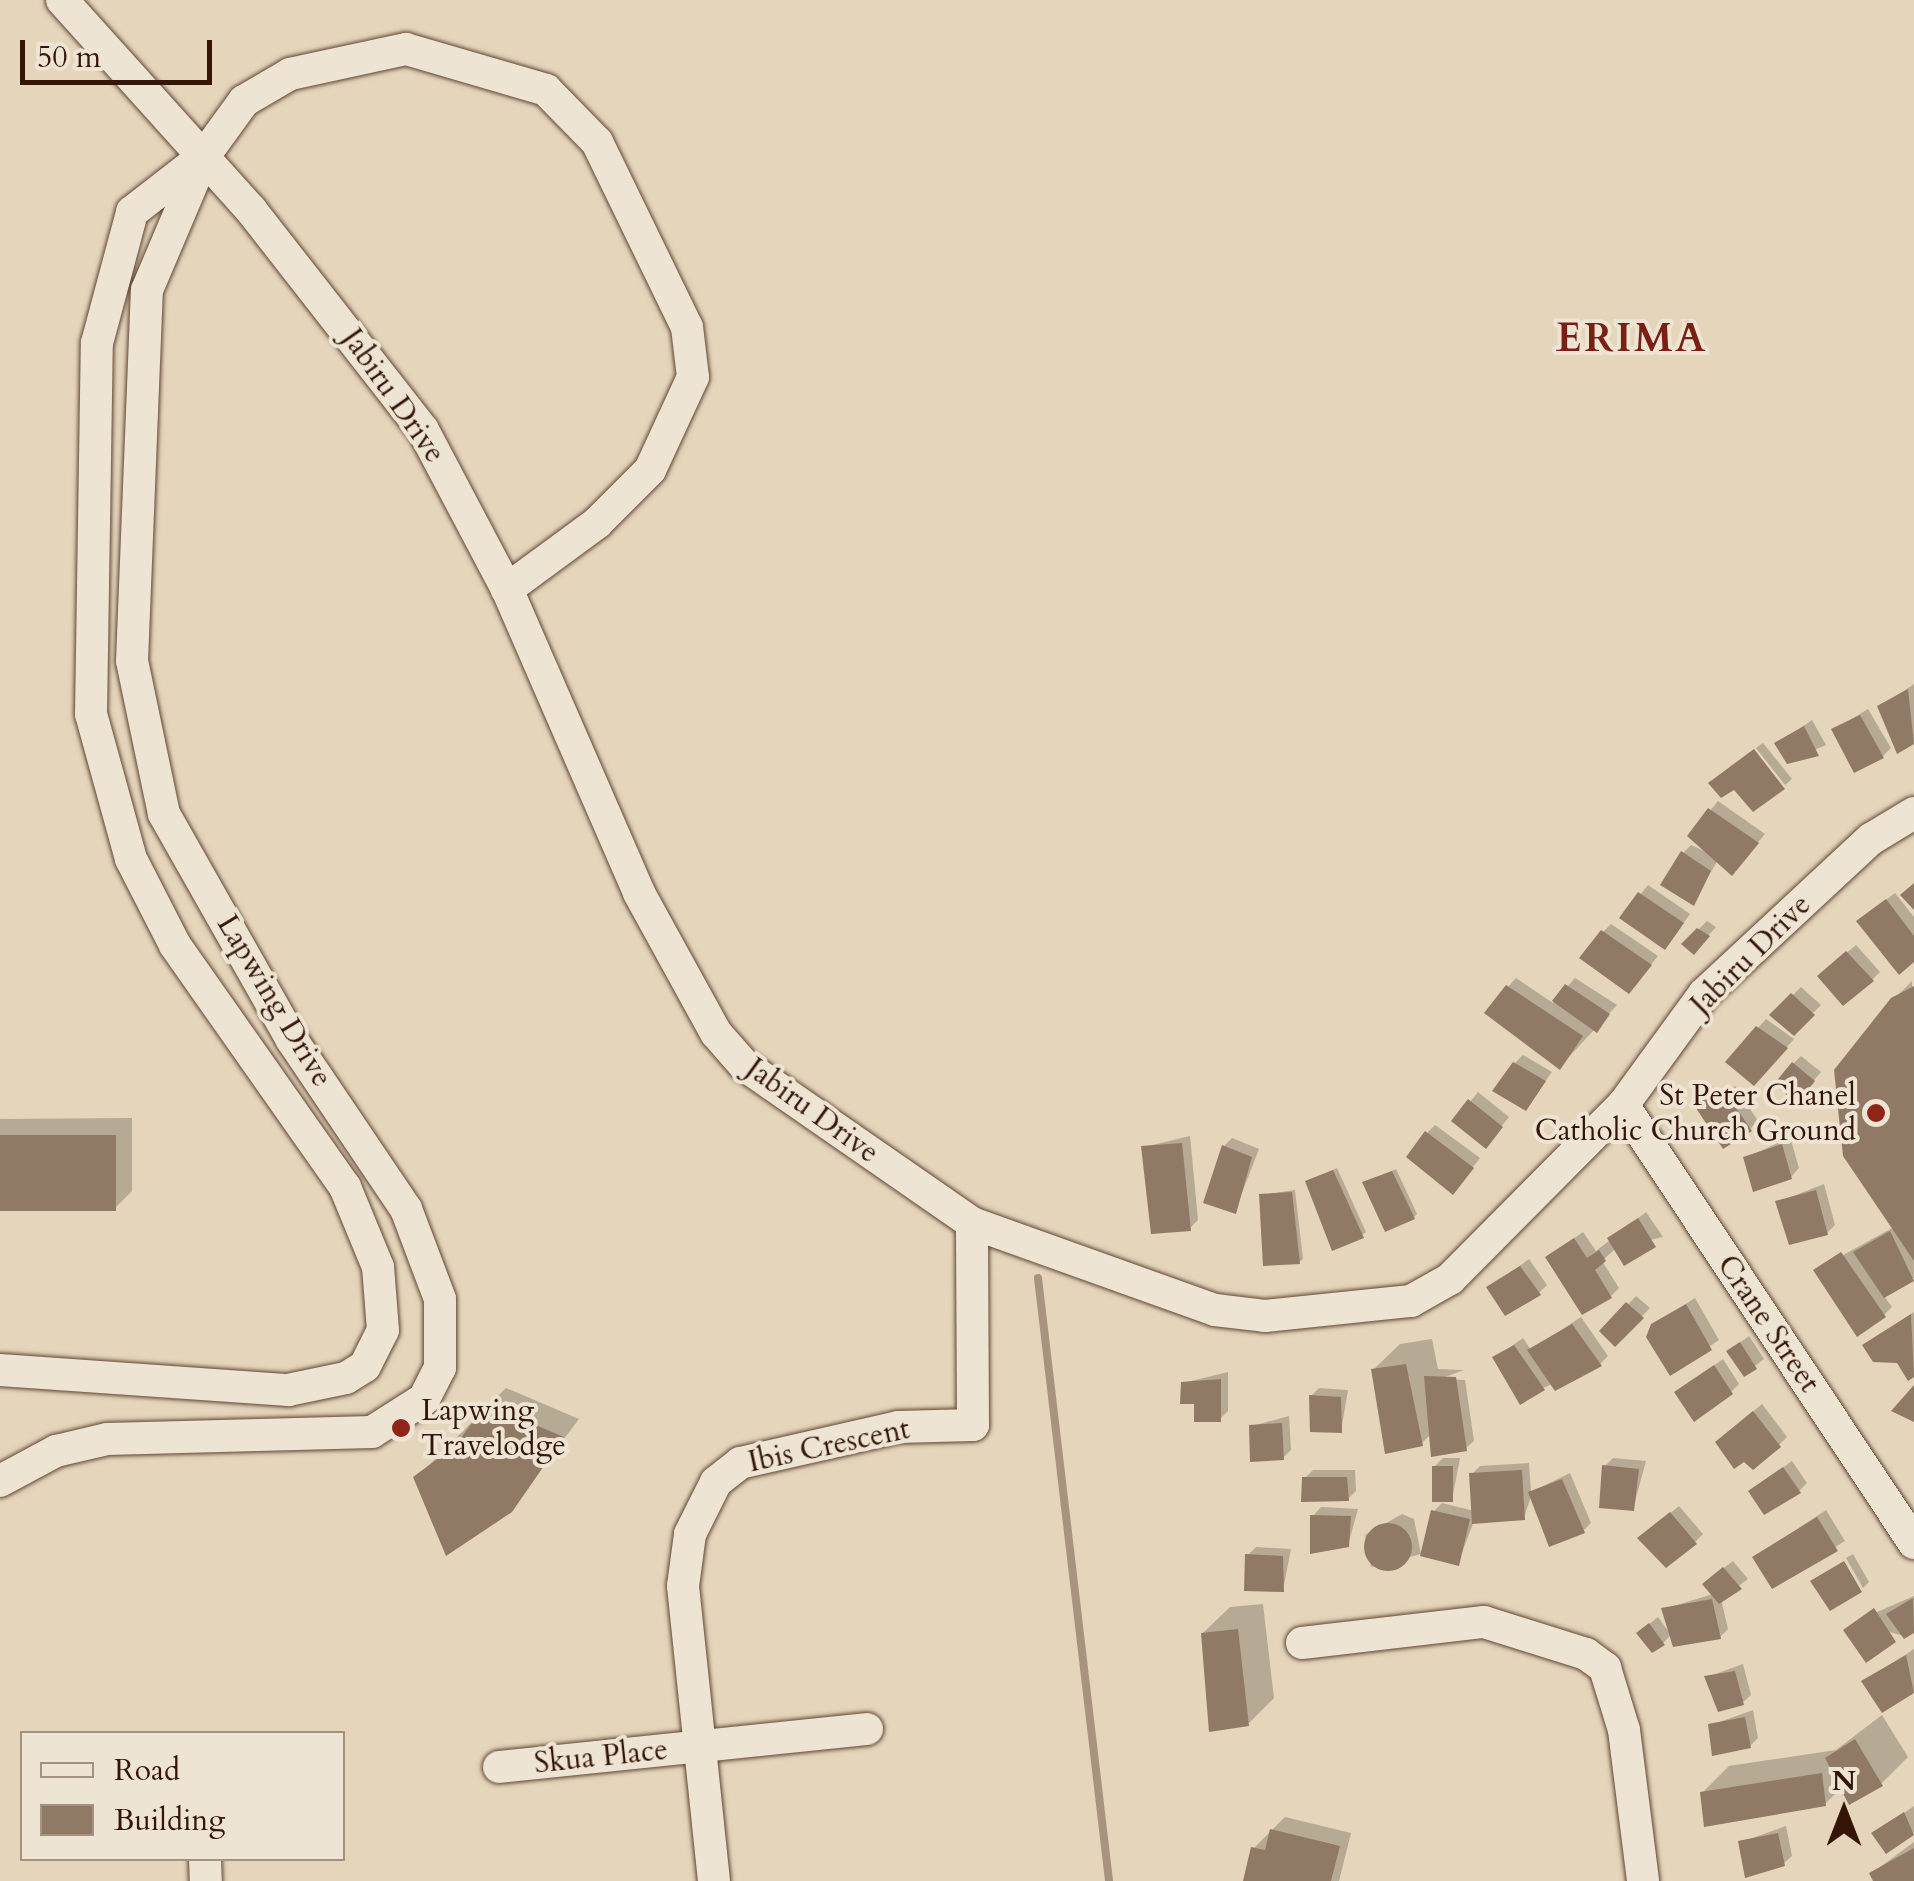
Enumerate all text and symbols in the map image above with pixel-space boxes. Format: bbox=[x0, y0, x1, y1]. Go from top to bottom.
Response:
scale bar bbox=[25, 20, 218, 82]
text: 50 m bbox=[37, 37, 101, 78]
district label: ERIMA bbox=[1556, 315, 1708, 363]
street label: Jabiru Drive bbox=[334, 322, 452, 470]
street label: Jabiru Drive bbox=[1683, 887, 1819, 1023]
street label: Lapwing Drive bbox=[209, 909, 339, 1093]
street label: Jabiru Drive bbox=[738, 1051, 886, 1171]
place label: St Peter Chanel Catholic Church Ground bbox=[1535, 1078, 1856, 1148]
marker: St Peter Chanel Catholic Church Ground bbox=[1865, 1102, 1887, 1124]
street label: Crane Street bbox=[1709, 1249, 1827, 1399]
place label: Lapwing Travelodge bbox=[421, 1393, 566, 1464]
street label: Ibis Crescent bbox=[745, 1411, 913, 1481]
marker: Lapwing Travelodge bbox=[390, 1417, 412, 1439]
legend bbox=[20, 1731, 345, 1861]
street label: Skua Place bbox=[532, 1732, 670, 1782]
text: Road bbox=[114, 1750, 180, 1791]
north arrow bbox=[1794, 1761, 1894, 1861]
text: N bbox=[1832, 1762, 1856, 1800]
text: Building bbox=[114, 1800, 225, 1841]

